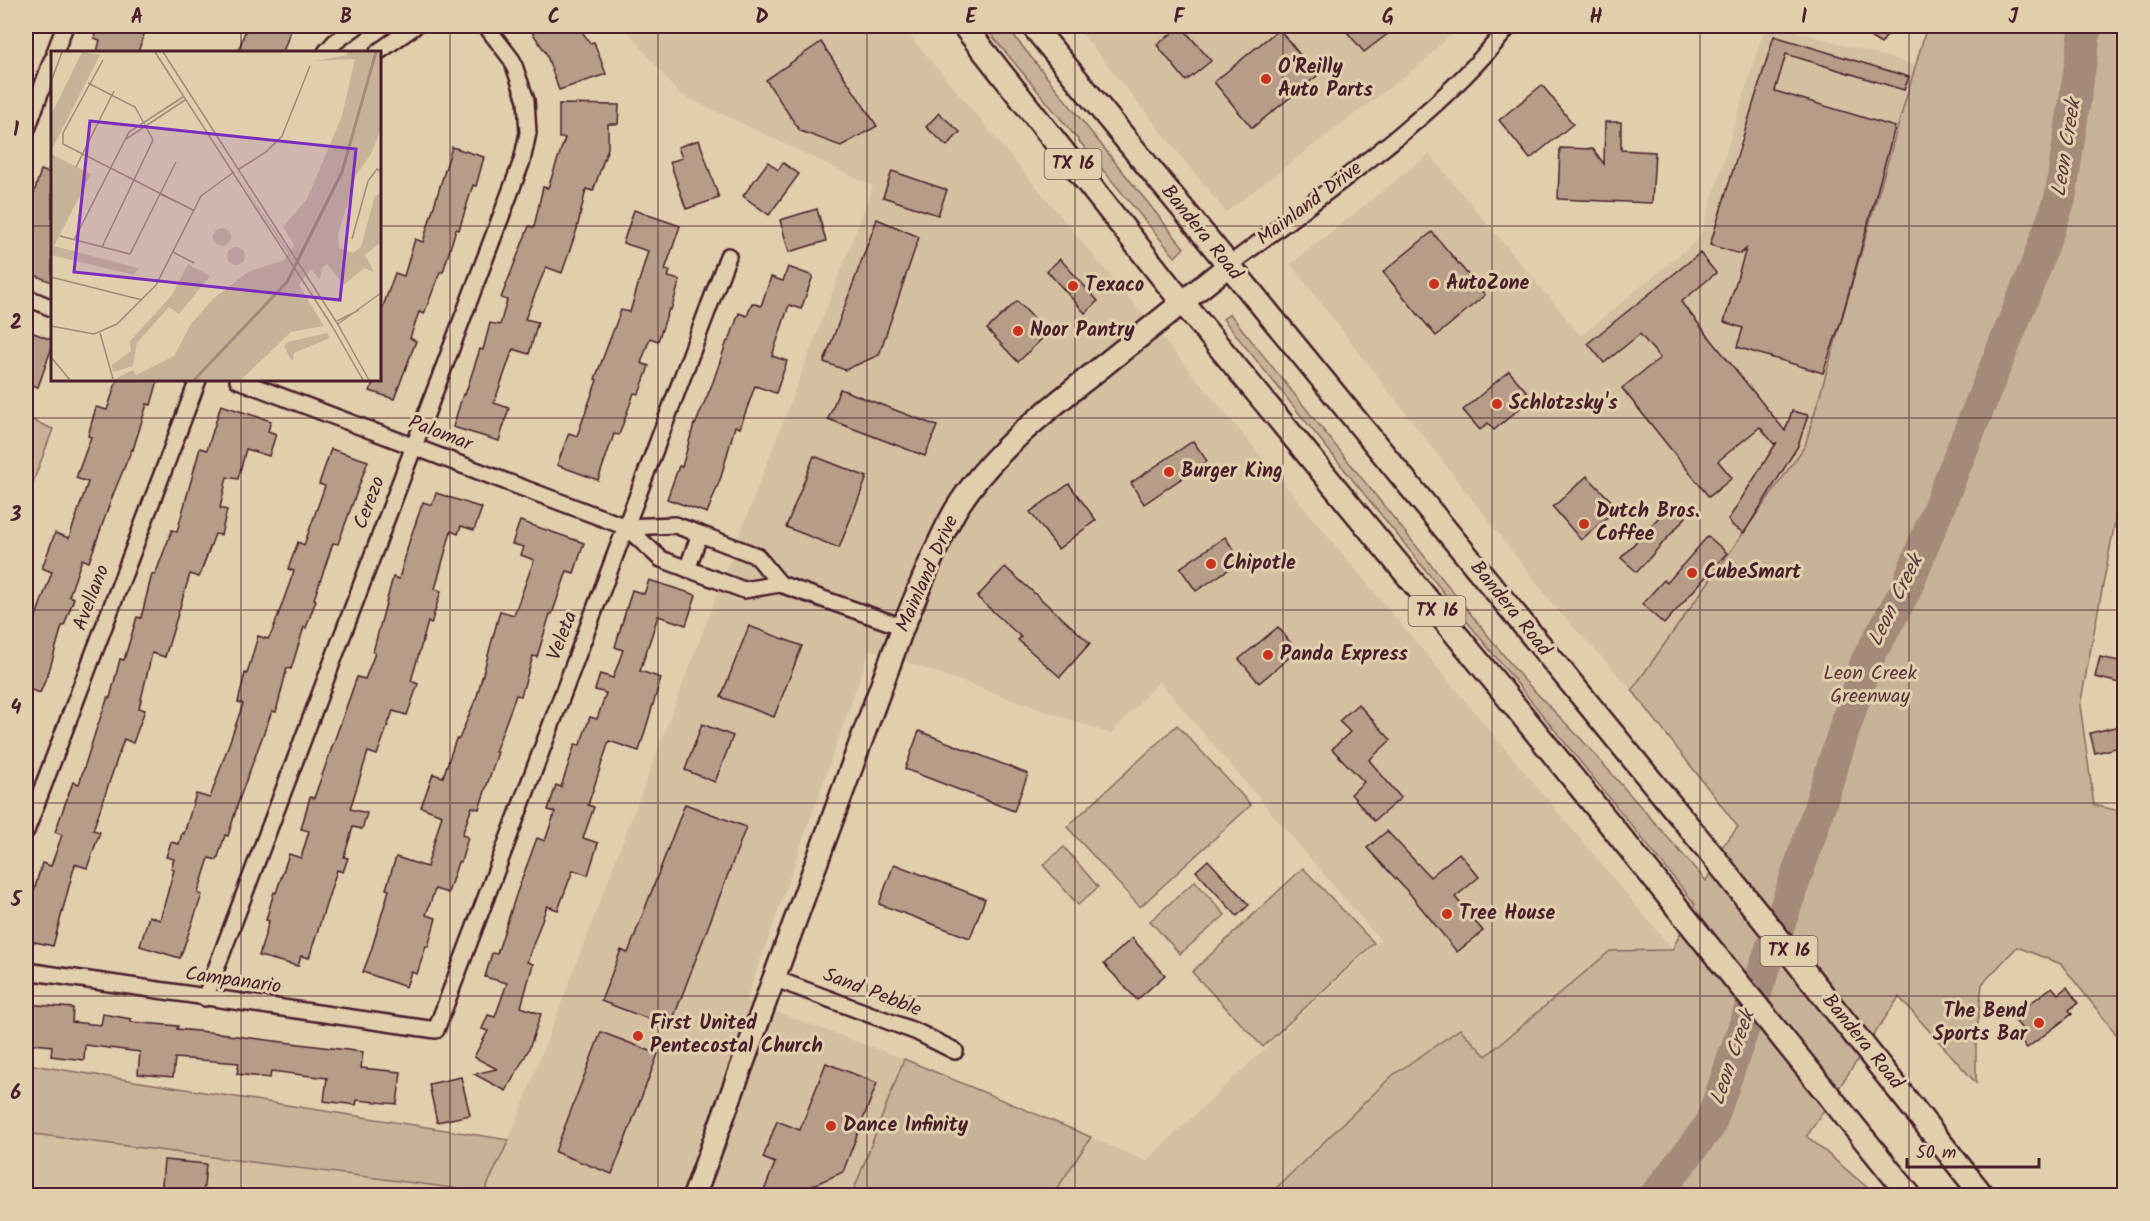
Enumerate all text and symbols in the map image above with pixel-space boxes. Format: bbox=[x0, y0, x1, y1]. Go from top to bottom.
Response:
text: A bbox=[131, 2, 143, 34]
text: B bbox=[340, 2, 352, 34]
text: C bbox=[548, 2, 560, 34]
text: D bbox=[755, 2, 769, 34]
text: E bbox=[965, 2, 977, 34]
text: F bbox=[1174, 2, 1186, 34]
text: G bbox=[1382, 2, 1394, 34]
text: H bbox=[1589, 2, 1603, 34]
text: I bbox=[1801, 2, 1807, 34]
text: J bbox=[2008, 2, 2019, 34]
inset map bbox=[51, 51, 381, 381]
place label: O'Reilly Auto Parts bbox=[1278, 52, 1374, 107]
marker: O'Reilly Auto Parts bbox=[1259, 72, 1273, 86]
water label: Leon Creek bbox=[2043, 94, 2091, 199]
text: 1 bbox=[13, 115, 19, 147]
road number: TX 16 bbox=[1044, 149, 1102, 179]
street label: Mainland Drive bbox=[1250, 154, 1370, 254]
street label: Bandera Road bbox=[1152, 178, 1251, 289]
place label: AutoZone bbox=[1446, 268, 1530, 300]
place label: Texaco bbox=[1085, 270, 1144, 302]
marker: AutoZone bbox=[1427, 277, 1441, 291]
marker: Texaco bbox=[1066, 279, 1080, 293]
text: 2 bbox=[10, 308, 22, 340]
place label: Noor Pantry bbox=[1030, 315, 1135, 347]
marker: Noor Pantry bbox=[1011, 324, 1025, 338]
place label: Schlotzsky's bbox=[1509, 388, 1618, 420]
marker: Schlotzsky's bbox=[1490, 397, 1504, 411]
street label: Palomar bbox=[403, 407, 478, 461]
place label: Burger King bbox=[1181, 456, 1283, 488]
marker: Burger King bbox=[1162, 465, 1176, 479]
street label: Cerezo bbox=[345, 472, 395, 534]
place label: Dutch Bros. Coffee bbox=[1596, 496, 1700, 551]
text: 3 bbox=[10, 500, 22, 532]
street label: Mainland Drive bbox=[888, 510, 968, 638]
marker: Dutch Bros. Coffee bbox=[1577, 517, 1591, 531]
water label: Leon Creek bbox=[1860, 547, 1934, 652]
place label: Chipotle bbox=[1223, 548, 1296, 580]
street label: Bandera Road bbox=[1461, 554, 1560, 665]
marker: Chipotle bbox=[1204, 557, 1218, 571]
place label: CubeSmart bbox=[1704, 557, 1802, 589]
street label: Avellano bbox=[65, 560, 119, 636]
marker: CubeSmart bbox=[1685, 566, 1699, 580]
road number: TX 16 bbox=[1408, 596, 1466, 626]
street label: Veleta bbox=[539, 607, 587, 665]
place label: Panda Express bbox=[1280, 639, 1409, 671]
marker: Panda Express bbox=[1261, 648, 1275, 662]
park label: Leon Creek Greenway bbox=[1823, 658, 1917, 713]
text: 4 bbox=[11, 693, 22, 725]
text: 5 bbox=[10, 885, 23, 917]
place label: Tree House bbox=[1459, 898, 1556, 930]
marker: Tree House bbox=[1440, 907, 1454, 921]
road number: TX 16 bbox=[1760, 936, 1818, 966]
street label: Campanario bbox=[183, 958, 283, 1004]
street label: Sand Pebble bbox=[818, 960, 926, 1026]
street label: Bandera Road bbox=[1813, 987, 1912, 1098]
place label: The Bend Sports Bar bbox=[1933, 996, 2028, 1051]
water label: Leon Creek bbox=[1701, 1003, 1766, 1110]
place label: First United Pentecostal Church bbox=[650, 1008, 823, 1063]
marker: The Bend Sports Bar bbox=[2032, 1016, 2046, 1030]
marker: First United Pentecostal Church bbox=[631, 1029, 645, 1043]
text: 6 bbox=[11, 1078, 22, 1110]
place label: Dance Infinity bbox=[843, 1110, 969, 1142]
marker: Dance Infinity bbox=[824, 1119, 838, 1133]
scale bar bbox=[1907, 1131, 2039, 1169]
text: 50 m bbox=[1916, 1139, 1956, 1168]

